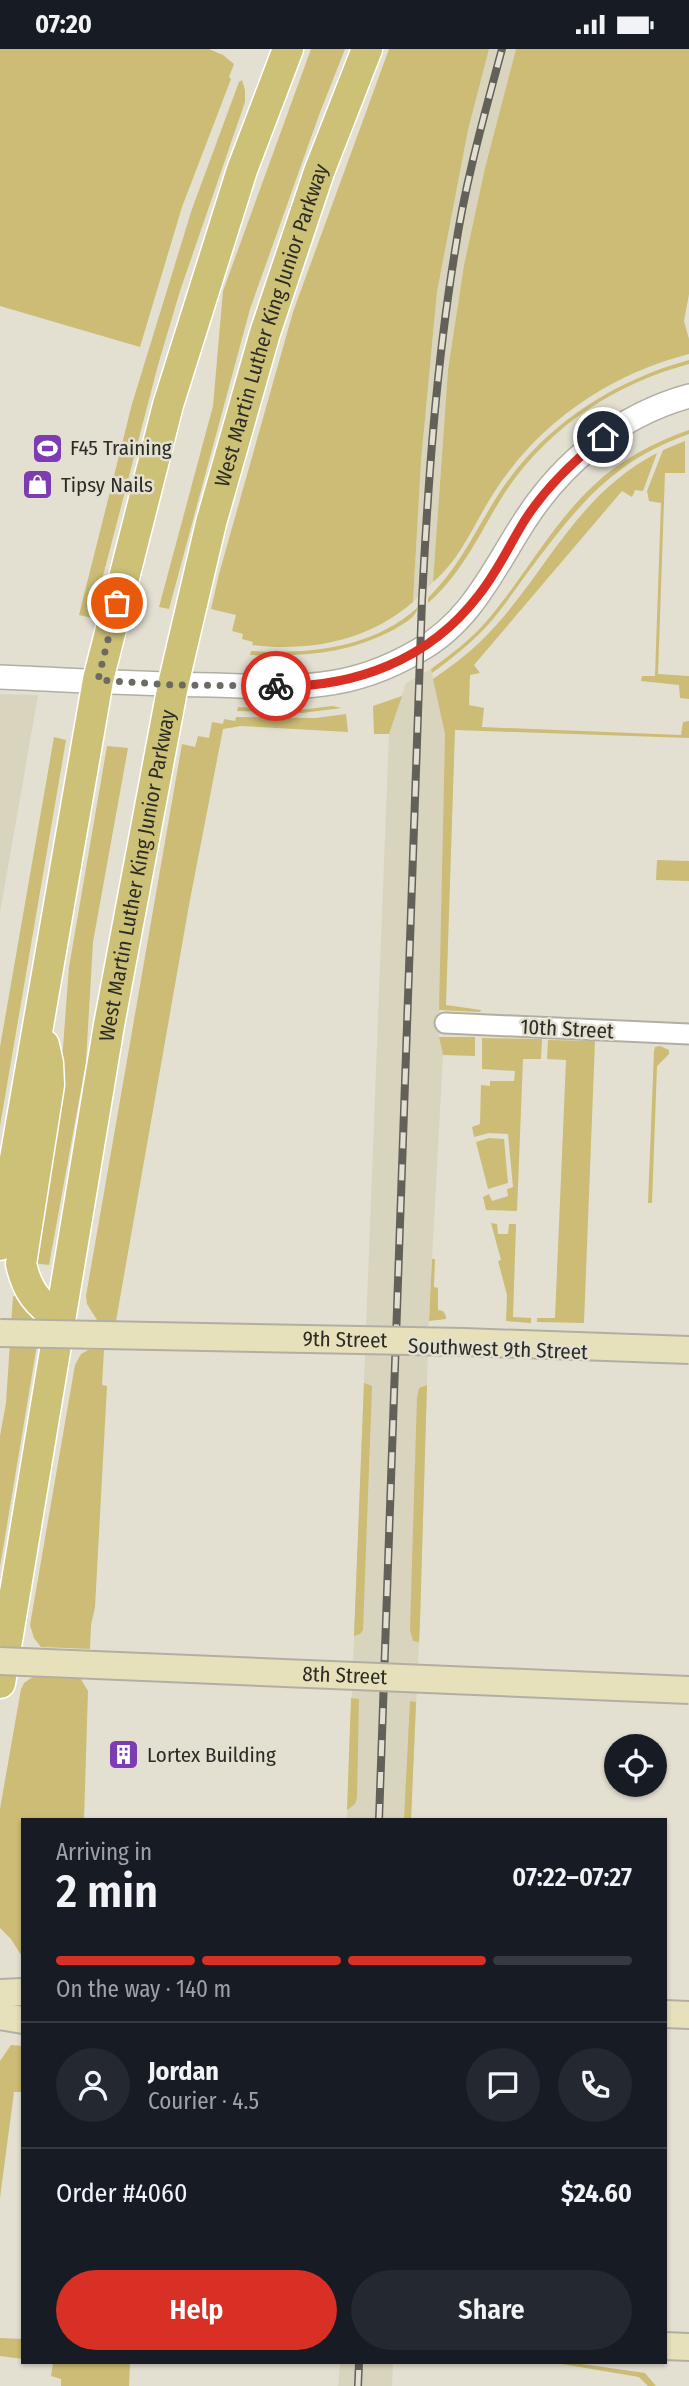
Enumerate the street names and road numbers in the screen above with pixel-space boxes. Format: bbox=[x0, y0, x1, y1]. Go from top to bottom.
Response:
street label: West Martin Luther King Junior Parkway bbox=[209, 159, 334, 490]
street label: West Martin Luther King Junior Parkway bbox=[93, 707, 181, 1043]
street label: 10th Street bbox=[520, 1014, 615, 1044]
street label: 9th Street bbox=[302, 1326, 388, 1354]
street label: Southwest 9th Street bbox=[408, 1333, 589, 1365]
street label: 8th Street bbox=[302, 1661, 388, 1690]

